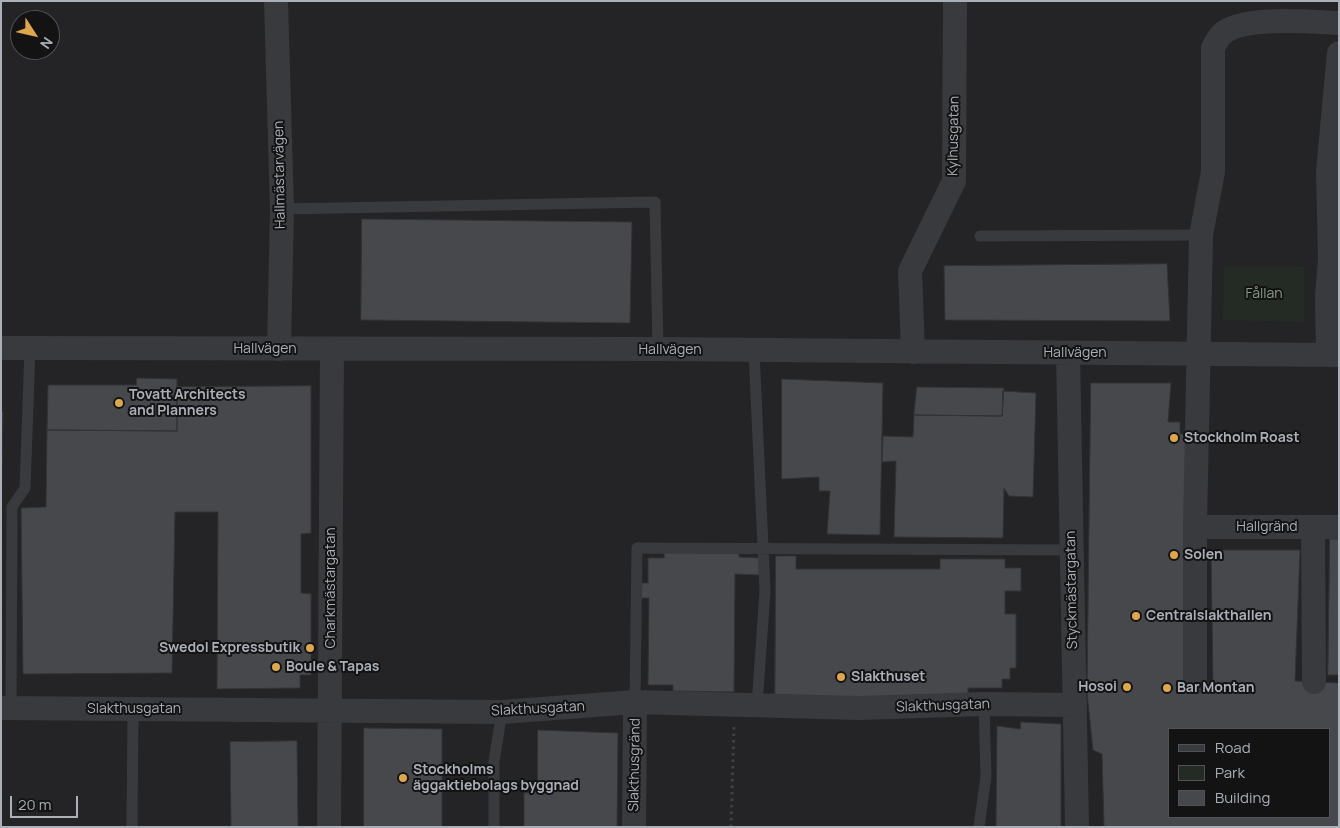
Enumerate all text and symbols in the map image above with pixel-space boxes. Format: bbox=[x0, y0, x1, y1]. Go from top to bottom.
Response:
north arrow bbox=[10, 10, 60, 60]
text: N bbox=[36, 34, 58, 53]
street label: Kylhusgatan bbox=[945, 96, 963, 176]
street label: Hallmästarvägen bbox=[271, 121, 289, 229]
park label: Fållan bbox=[1245, 286, 1283, 302]
street label: Hallvägen bbox=[234, 341, 296, 357]
street label: Hallvägen bbox=[639, 342, 701, 358]
street label: Hallvägen bbox=[1044, 345, 1106, 361]
place label: Tovatt Architects and Planners bbox=[129, 387, 246, 420]
marker: Tovatt Architects and Planners bbox=[113, 397, 125, 409]
place label: Stockholm Roast bbox=[1184, 430, 1299, 446]
marker: Stockholm Roast bbox=[1168, 432, 1180, 444]
street label: Hallgränd bbox=[1236, 519, 1298, 535]
street label: Charkmästargatan bbox=[323, 527, 339, 649]
street label: Styckmästargatan bbox=[1063, 530, 1081, 650]
place label: Solen bbox=[1184, 547, 1223, 563]
marker: Solen bbox=[1168, 549, 1180, 561]
place label: Centralslakthallen bbox=[1146, 608, 1272, 624]
marker: Centralslakthallen bbox=[1130, 610, 1142, 622]
place label: Swedol Expressbutik bbox=[159, 640, 300, 656]
marker: Swedol Expressbutik bbox=[304, 642, 316, 654]
place label: Boule & Tapas bbox=[286, 659, 379, 675]
marker: Boule & Tapas bbox=[270, 661, 282, 673]
place label: Slakthuset bbox=[851, 669, 925, 685]
marker: Slakthuset bbox=[835, 671, 847, 683]
place label: Hosoi bbox=[1078, 679, 1117, 695]
place label: Bar Montan bbox=[1177, 680, 1255, 696]
marker: Hosoi bbox=[1121, 681, 1133, 693]
marker: Bar Montan bbox=[1161, 682, 1173, 694]
street label: Slakthusgatan bbox=[896, 696, 990, 716]
street label: Slakthusgatan bbox=[491, 698, 585, 720]
street label: Slakthusgatan bbox=[87, 701, 181, 717]
street label: Slakthusgränd bbox=[626, 718, 644, 812]
legend bbox=[1168, 728, 1330, 818]
text: Road bbox=[1215, 737, 1251, 758]
place label: Stockholms äggaktiebolags byggnad bbox=[413, 762, 579, 794]
text: Park bbox=[1215, 762, 1245, 783]
marker: Stockholms äggaktiebolags byggnad bbox=[397, 772, 409, 784]
scale bar bbox=[12, 786, 80, 818]
text: Building bbox=[1215, 787, 1270, 808]
text: 20 m bbox=[18, 794, 51, 815]

